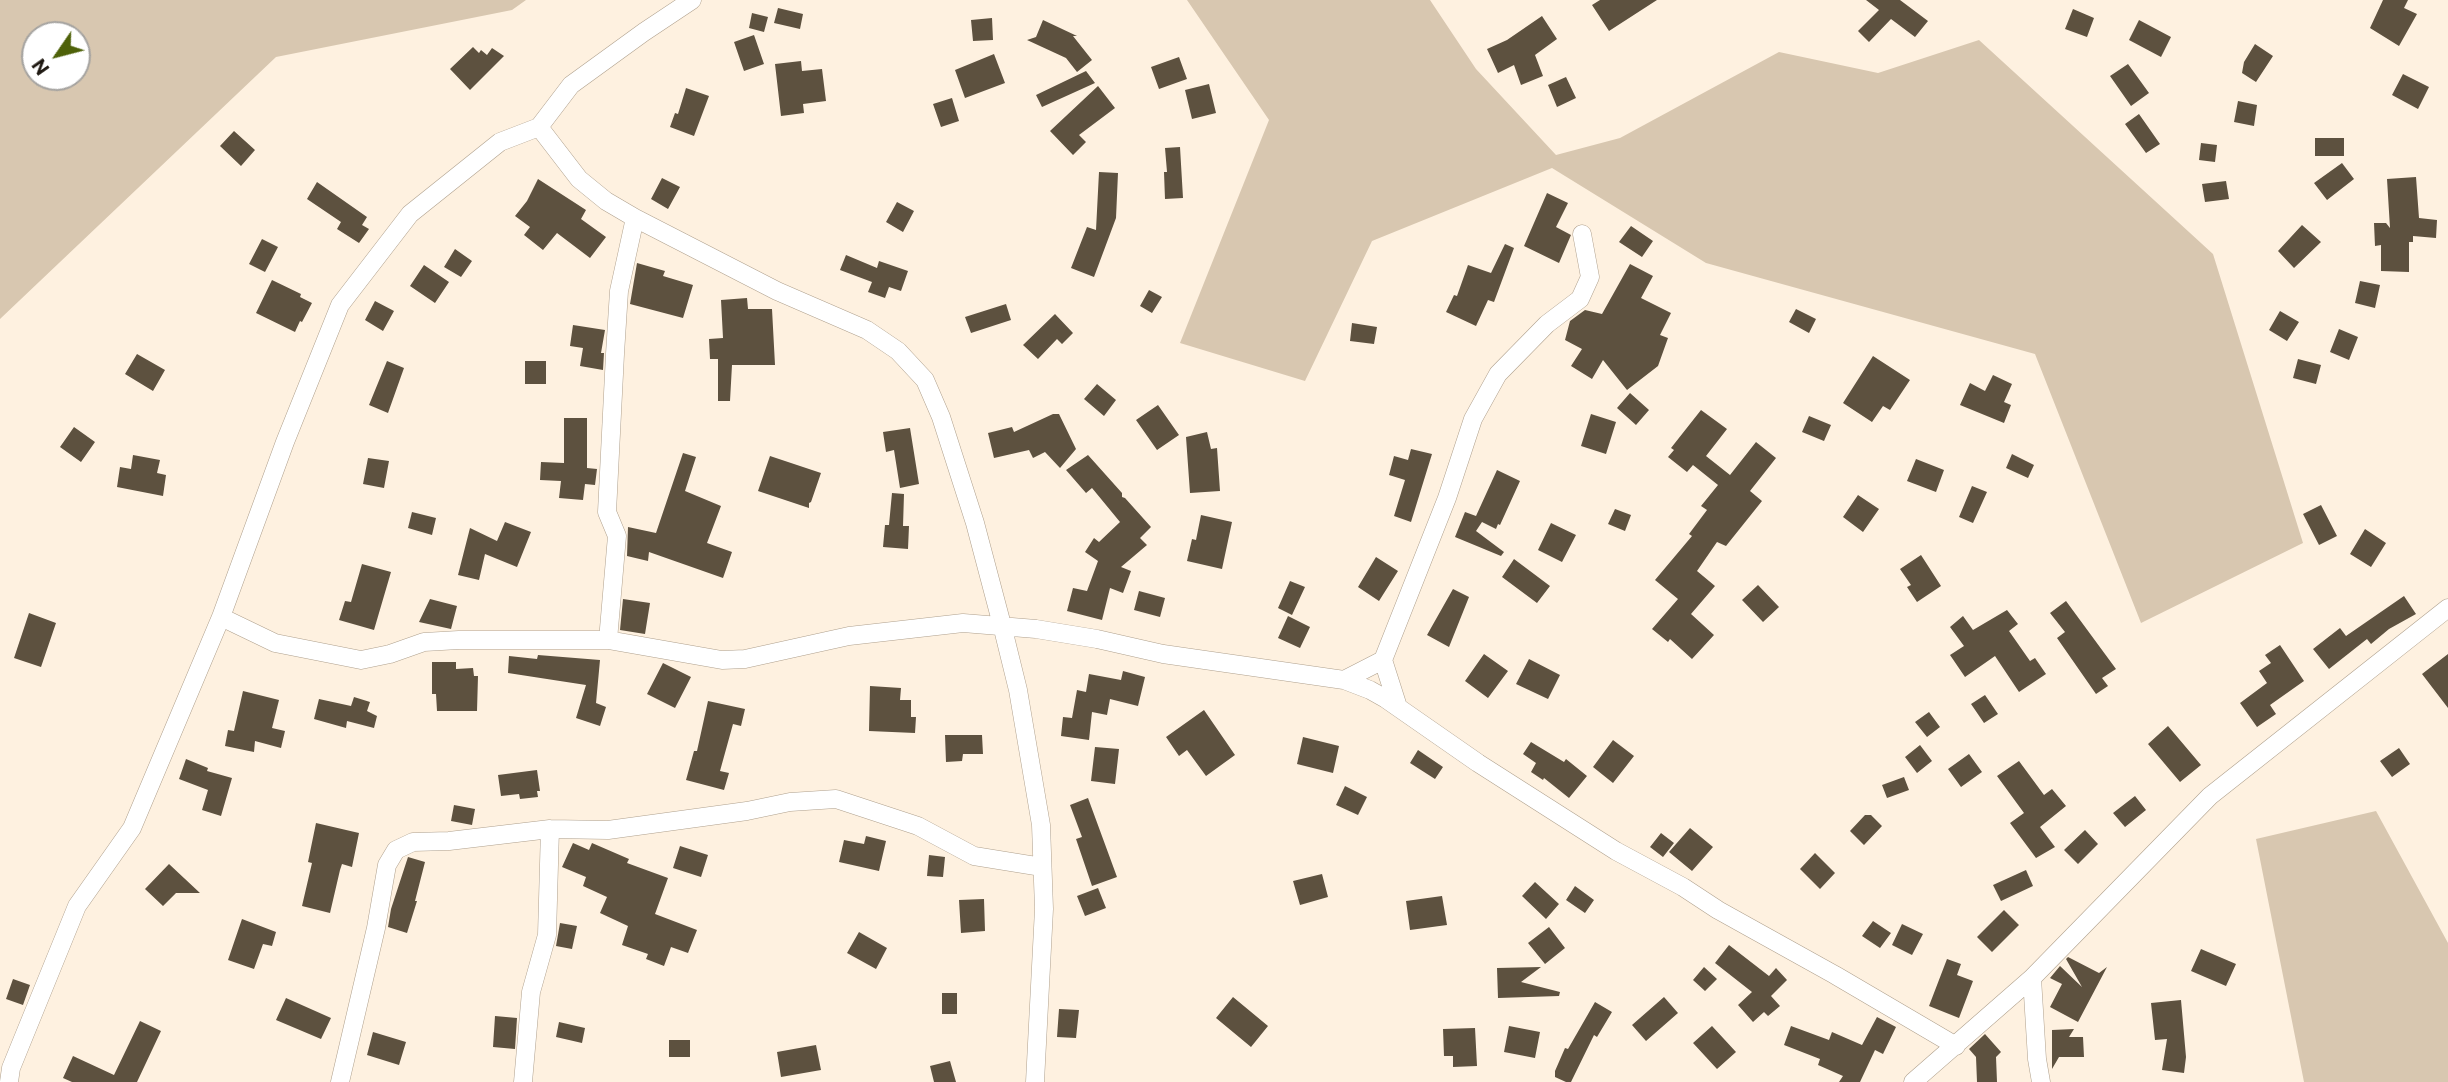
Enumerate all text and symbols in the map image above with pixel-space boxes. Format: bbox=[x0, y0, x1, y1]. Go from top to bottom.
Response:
north arrow bbox=[21, 21, 91, 91]
text: N bbox=[27, 55, 54, 80]

